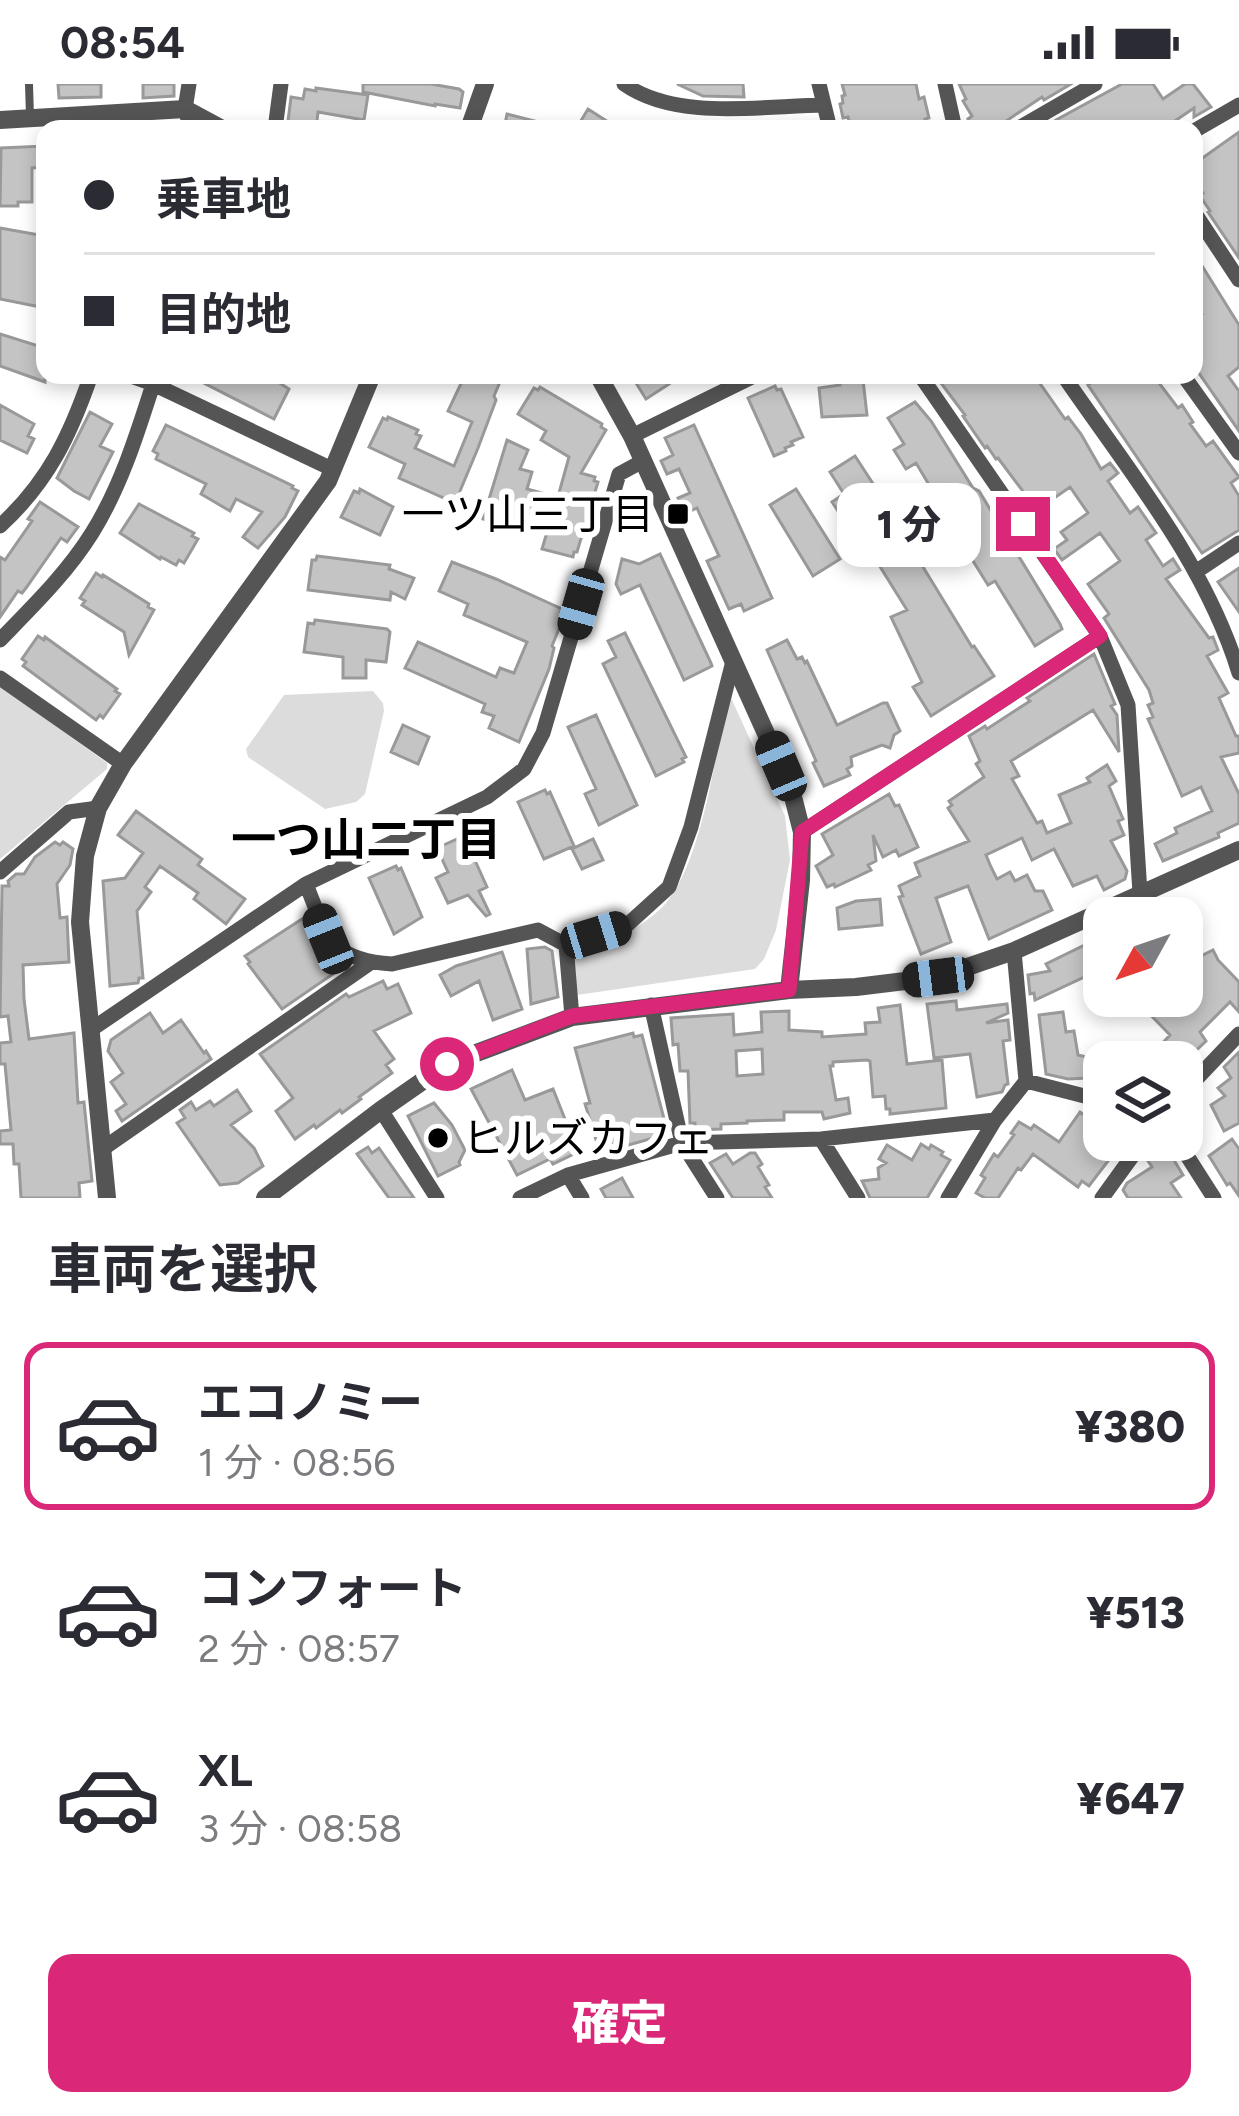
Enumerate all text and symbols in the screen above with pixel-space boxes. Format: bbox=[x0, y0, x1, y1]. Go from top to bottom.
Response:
text: 08:54 bbox=[60, 15, 185, 69]
text: 乗車地 bbox=[156, 172, 291, 226]
text: 目的地 bbox=[156, 287, 291, 341]
callout: 1 分 bbox=[837, 482, 981, 566]
place label: 一ツ山三丁目 bbox=[402, 489, 654, 540]
route end bbox=[996, 497, 1050, 551]
marker: 一ツ山三丁目 bbox=[665, 501, 691, 527]
text: 1 分 bbox=[877, 501, 941, 548]
car bbox=[554, 564, 608, 644]
car bbox=[750, 726, 812, 806]
district label: 一つ山二丁目 bbox=[231, 812, 501, 866]
north arrow bbox=[1083, 897, 1203, 1017]
map controls bbox=[1083, 897, 1203, 1161]
car bbox=[298, 899, 358, 979]
car bbox=[556, 907, 636, 963]
car bbox=[900, 955, 976, 999]
route start bbox=[420, 1037, 474, 1091]
button: layers bbox=[1083, 1041, 1203, 1161]
place label: ヒルズカフェ bbox=[462, 1113, 714, 1164]
marker: ヒルズカフェ bbox=[425, 1125, 451, 1151]
text: 車両を選択 bbox=[48, 1237, 318, 1302]
icon: car bbox=[54, 1372, 162, 1480]
text: エコノミー bbox=[198, 1375, 423, 1429]
text: ¥380 bbox=[1075, 1399, 1185, 1453]
text: 1 分 · 08:56 bbox=[198, 1439, 395, 1486]
icon: car bbox=[54, 1558, 162, 1666]
text: コンフォート bbox=[198, 1561, 467, 1615]
text: ¥513 bbox=[1086, 1585, 1185, 1639]
text: 2 分 · 08:57 bbox=[198, 1625, 400, 1672]
text: XL bbox=[198, 1743, 253, 1797]
icon: car bbox=[54, 1744, 162, 1852]
text: ¥647 bbox=[1077, 1771, 1185, 1825]
text: 3 分 · 08:58 bbox=[198, 1805, 402, 1852]
button: 確定 bbox=[48, 1954, 1191, 2092]

